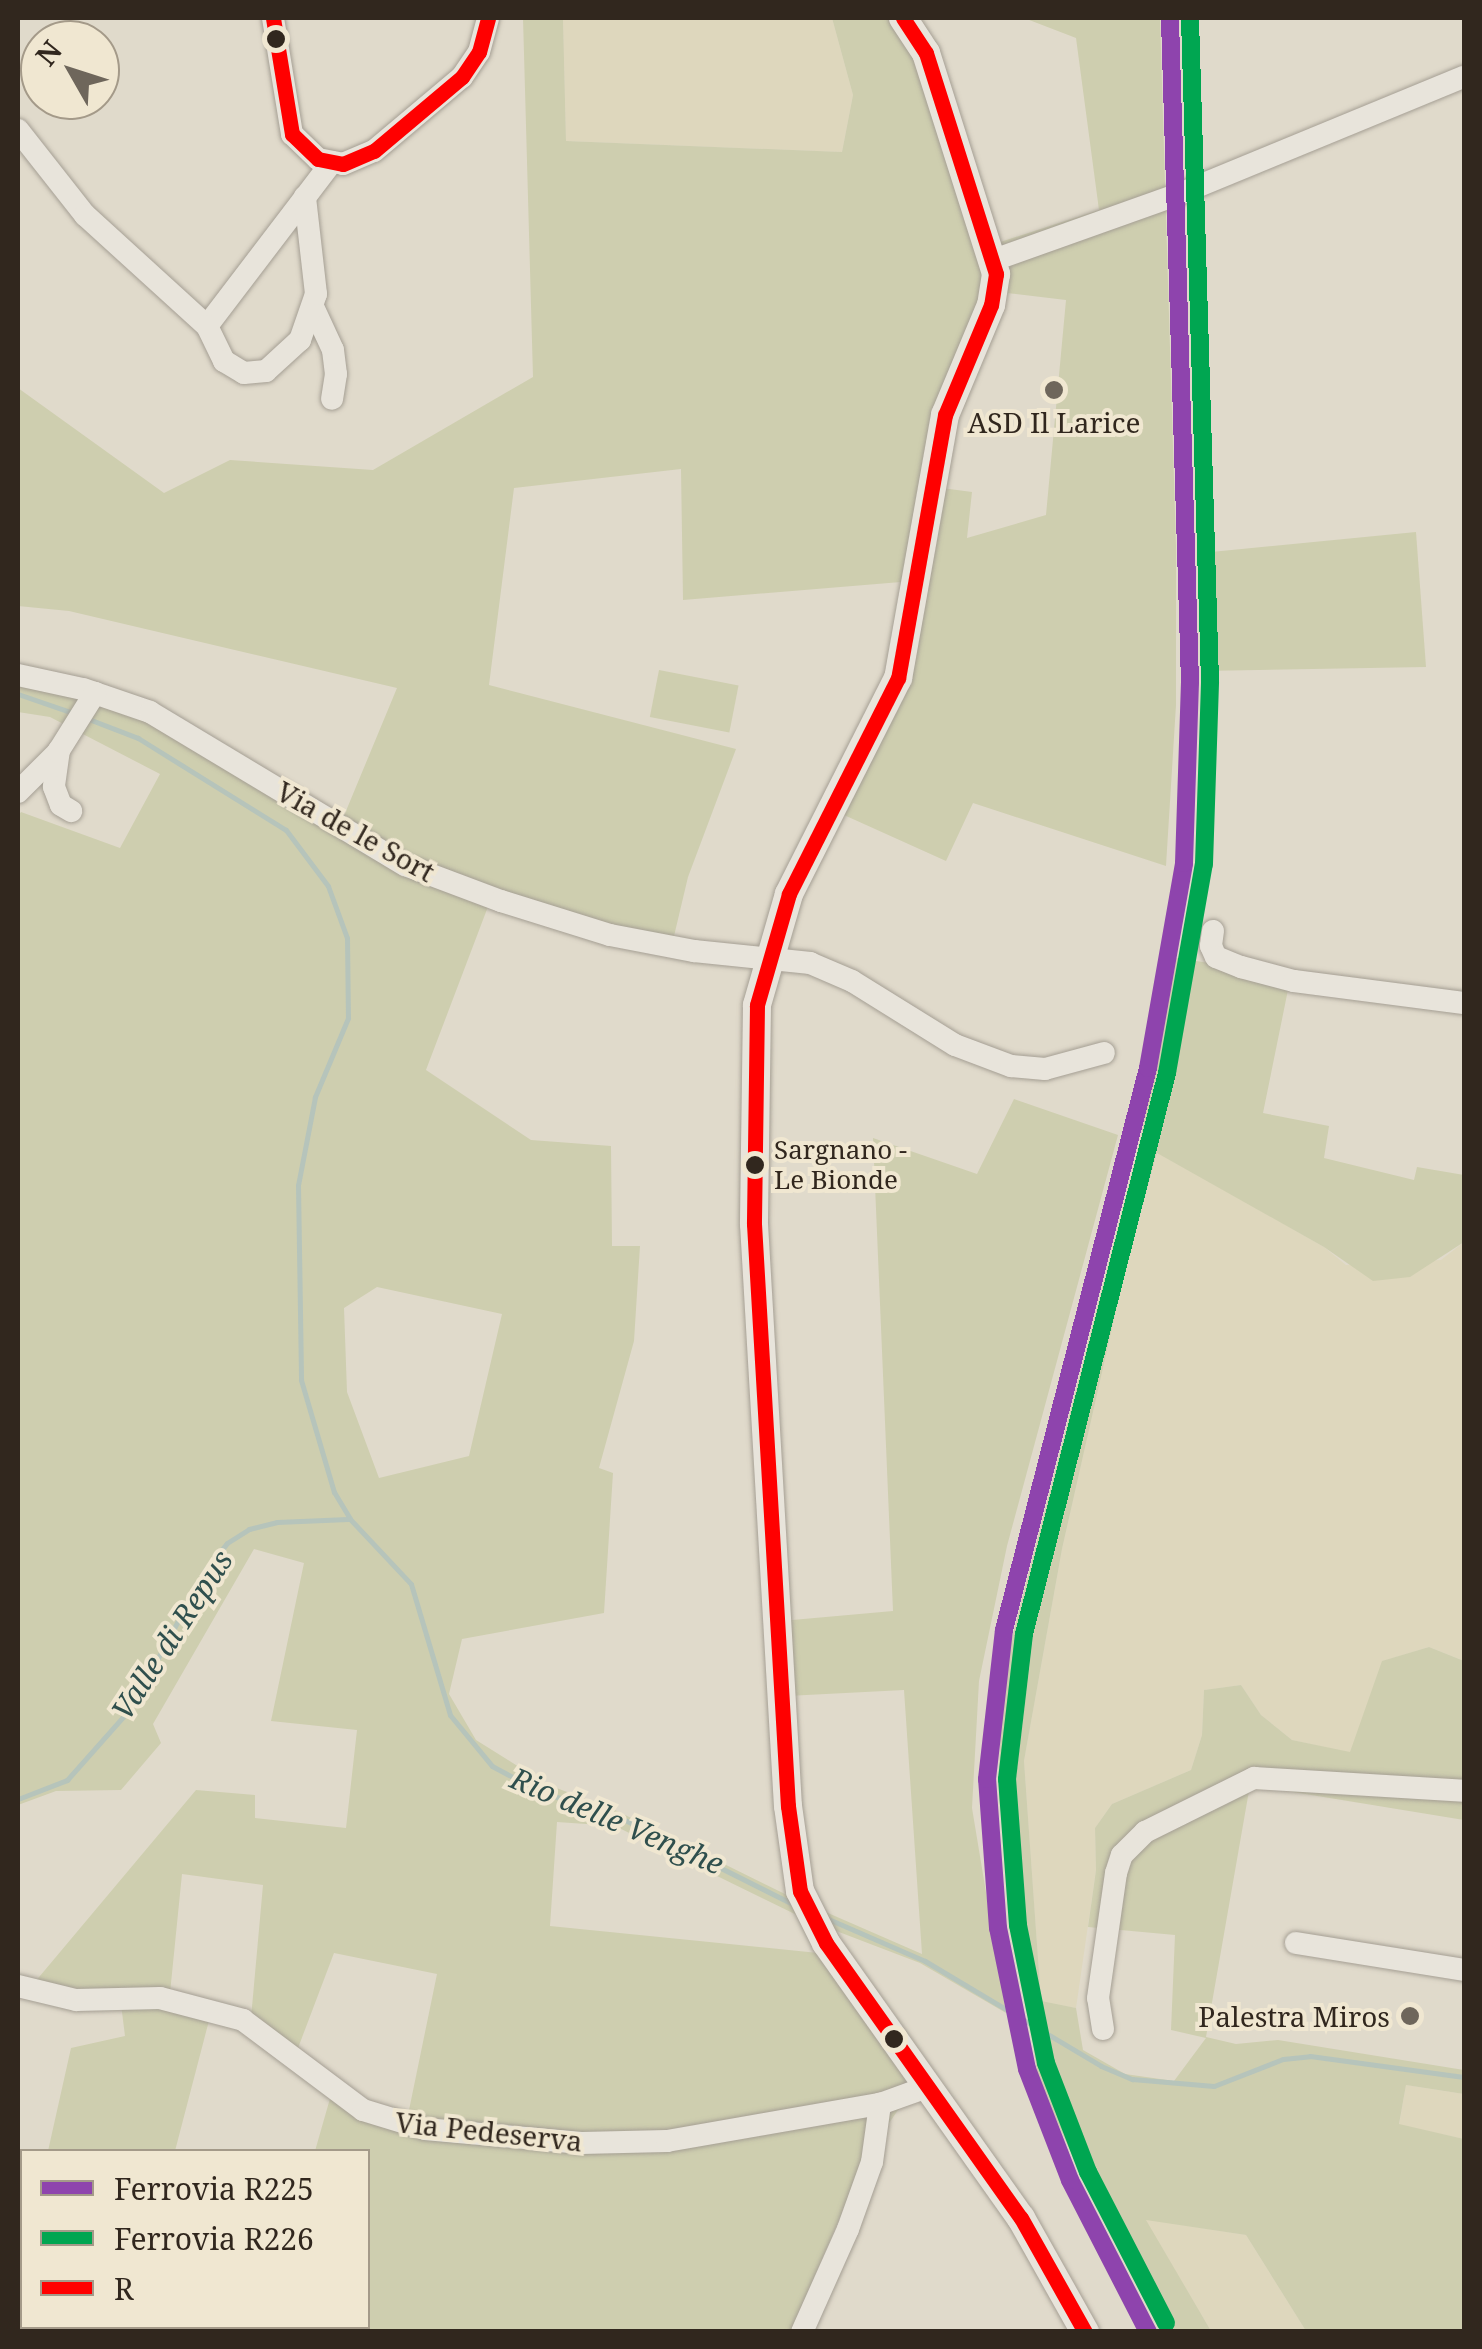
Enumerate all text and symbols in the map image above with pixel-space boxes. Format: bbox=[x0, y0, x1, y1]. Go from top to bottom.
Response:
north arrow bbox=[20, 20, 120, 120]
unlabelled marker bbox=[266, 29, 286, 49]
text: N bbox=[27, 32, 70, 73]
marker: ASD Il Larice bbox=[1043, 379, 1065, 401]
place label: ASD Il Larice bbox=[968, 405, 1140, 439]
street label: Via de le Sort bbox=[271, 774, 441, 888]
place label: Sargnano - Le Bionde bbox=[774, 1134, 907, 1196]
marker: Sargnano - Le Bionde bbox=[745, 1155, 765, 1175]
water label: Valle di Repus bbox=[104, 1543, 240, 1727]
water label: Rio delle Venghe bbox=[505, 1760, 729, 1882]
place label: Palestra Miros bbox=[1198, 1999, 1390, 2033]
marker: Palestra Miros bbox=[1399, 2005, 1421, 2027]
unlabelled marker bbox=[884, 2029, 904, 2049]
street label: Via Pedeserva bbox=[394, 2104, 584, 2158]
legend bbox=[20, 2149, 370, 2329]
text: Ferrovia R225 bbox=[114, 2168, 314, 2209]
text: Ferrovia R226 bbox=[114, 2218, 314, 2259]
text: R bbox=[114, 2268, 134, 2309]

